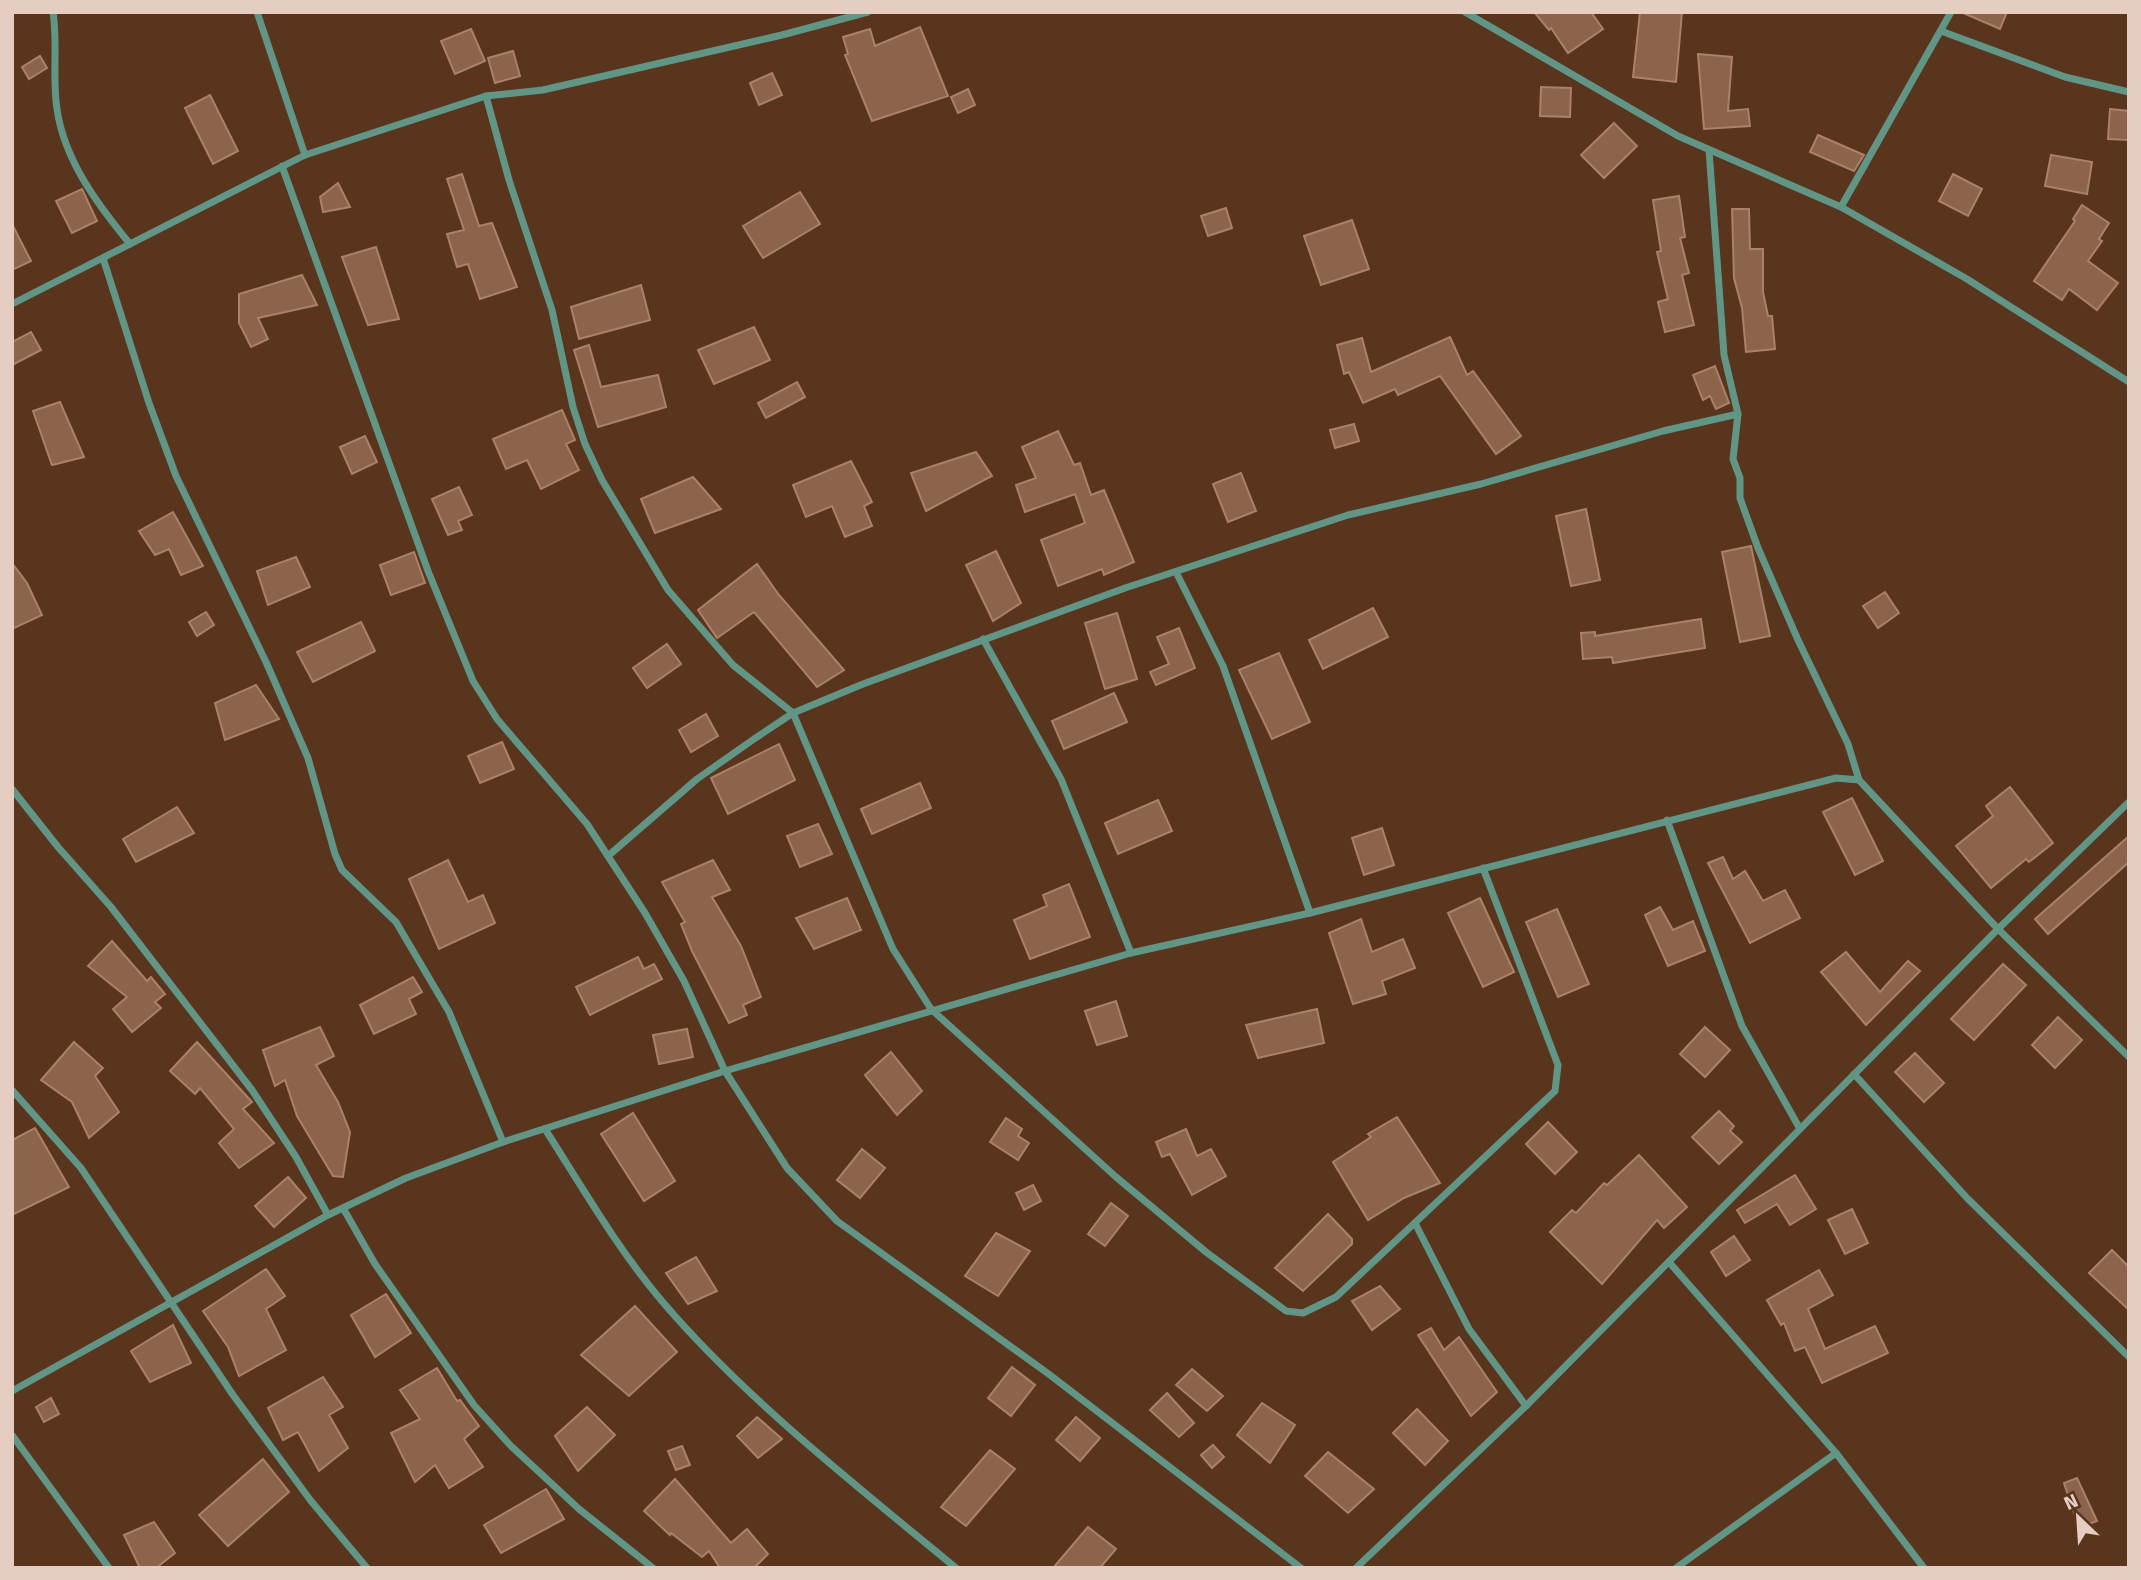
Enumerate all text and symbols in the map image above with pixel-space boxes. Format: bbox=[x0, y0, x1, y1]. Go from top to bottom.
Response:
north arrow bbox=[2043, 1482, 2113, 1552]
text: N bbox=[2060, 1489, 2082, 1515]

